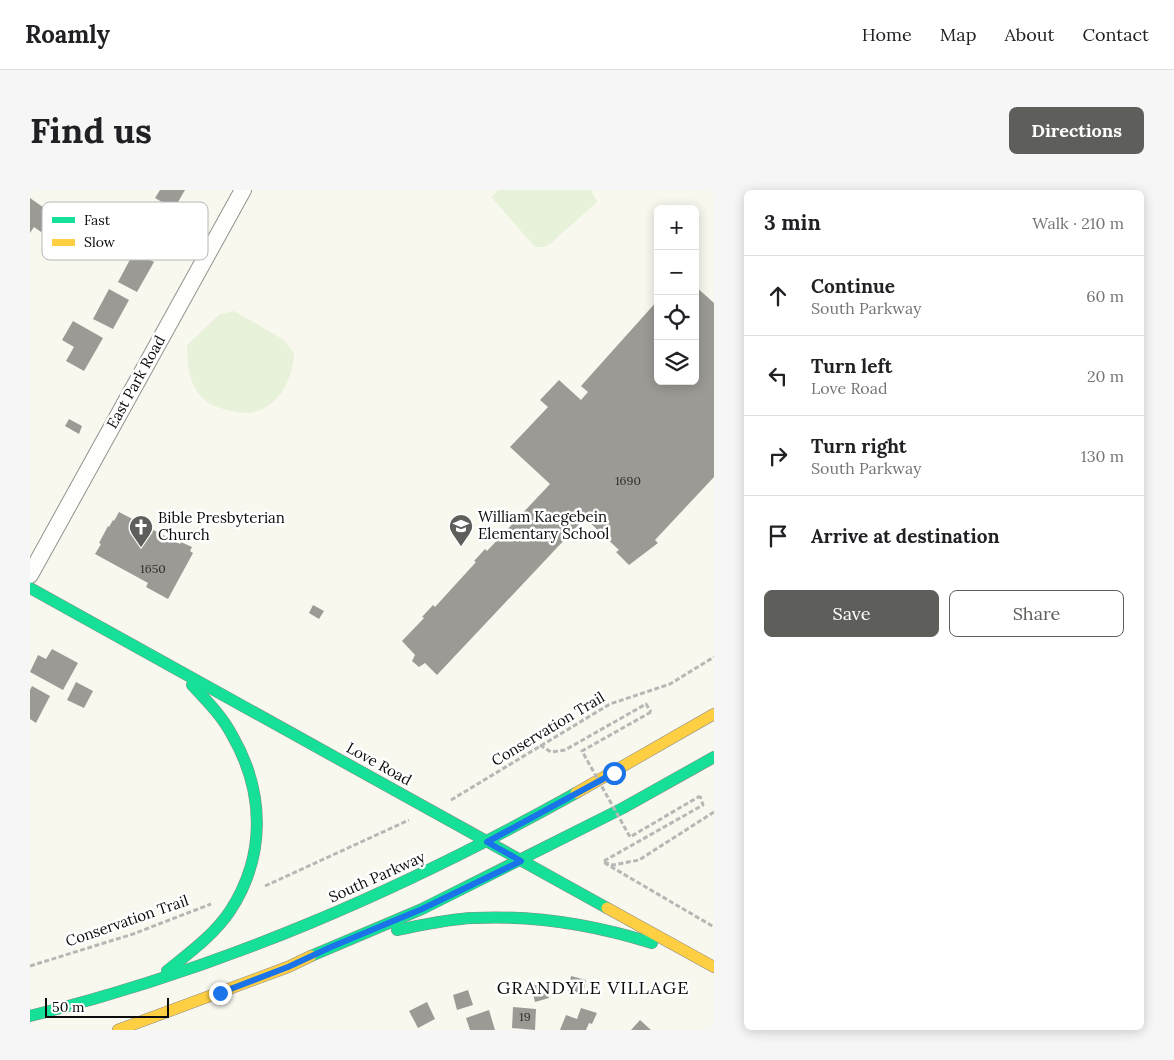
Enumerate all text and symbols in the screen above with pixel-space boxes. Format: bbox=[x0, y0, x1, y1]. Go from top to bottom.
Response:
text: Roamly bbox=[25, 19, 110, 50]
text: Home bbox=[862, 23, 912, 46]
text: Map bbox=[940, 23, 976, 46]
text: About bbox=[1004, 23, 1054, 46]
text: Contact bbox=[1082, 23, 1149, 46]
button: Directions bbox=[1009, 107, 1144, 154]
text: Find us bbox=[30, 108, 152, 153]
legend bbox=[42, 202, 208, 260]
map controls bbox=[654, 205, 699, 385]
button: + bbox=[654, 205, 699, 250]
text: 3 min bbox=[764, 209, 821, 236]
text: Fast bbox=[84, 211, 111, 229]
text: Walk · 210 m bbox=[1032, 213, 1124, 233]
text: Slow bbox=[84, 233, 116, 251]
button: − bbox=[654, 250, 699, 295]
text: Continue bbox=[811, 274, 895, 298]
icon: ahead bbox=[764, 282, 792, 310]
text: 60 m bbox=[1086, 286, 1124, 306]
button: locate bbox=[654, 295, 699, 340]
text: South Parkway bbox=[811, 298, 921, 318]
street label: East Park Road bbox=[102, 332, 169, 432]
button: layers bbox=[654, 340, 699, 385]
text: Turn left bbox=[811, 354, 892, 378]
icon: left bbox=[764, 362, 792, 390]
text: 20 m bbox=[1087, 366, 1124, 386]
text: Love Road bbox=[811, 378, 888, 398]
text: Turn right bbox=[811, 434, 907, 458]
icon: right bbox=[764, 442, 792, 470]
text: 130 m bbox=[1081, 446, 1124, 466]
text: South Parkway bbox=[811, 458, 921, 478]
house number: 1690 bbox=[615, 473, 641, 488]
place label: William Kaegebein Elementary School bbox=[478, 507, 609, 543]
place label: Bible Presbyterian Church bbox=[158, 508, 285, 544]
school or university icon: William Kaegebein Elementary School bbox=[448, 513, 474, 547]
church icon: Bible Presbyterian Church bbox=[128, 514, 154, 548]
icon: arrive bbox=[764, 522, 792, 550]
text: Arrive at destination bbox=[811, 524, 1000, 548]
house number: 1650 bbox=[140, 561, 166, 576]
button: Save bbox=[764, 590, 939, 637]
button: Share bbox=[949, 590, 1124, 637]
street label: Conservation Trail bbox=[488, 687, 608, 770]
street label: Love Road bbox=[343, 738, 415, 789]
route start bbox=[603, 762, 626, 785]
street label: South Parkway bbox=[326, 847, 428, 906]
street label: Conservation Trail bbox=[63, 891, 191, 950]
district label: GRANDYLE VILLAGE bbox=[497, 976, 689, 999]
route end bbox=[209, 982, 232, 1005]
scale bar bbox=[45, 995, 169, 1018]
text: 50 m bbox=[52, 998, 85, 1016]
house number: 19 bbox=[519, 1009, 531, 1024]

